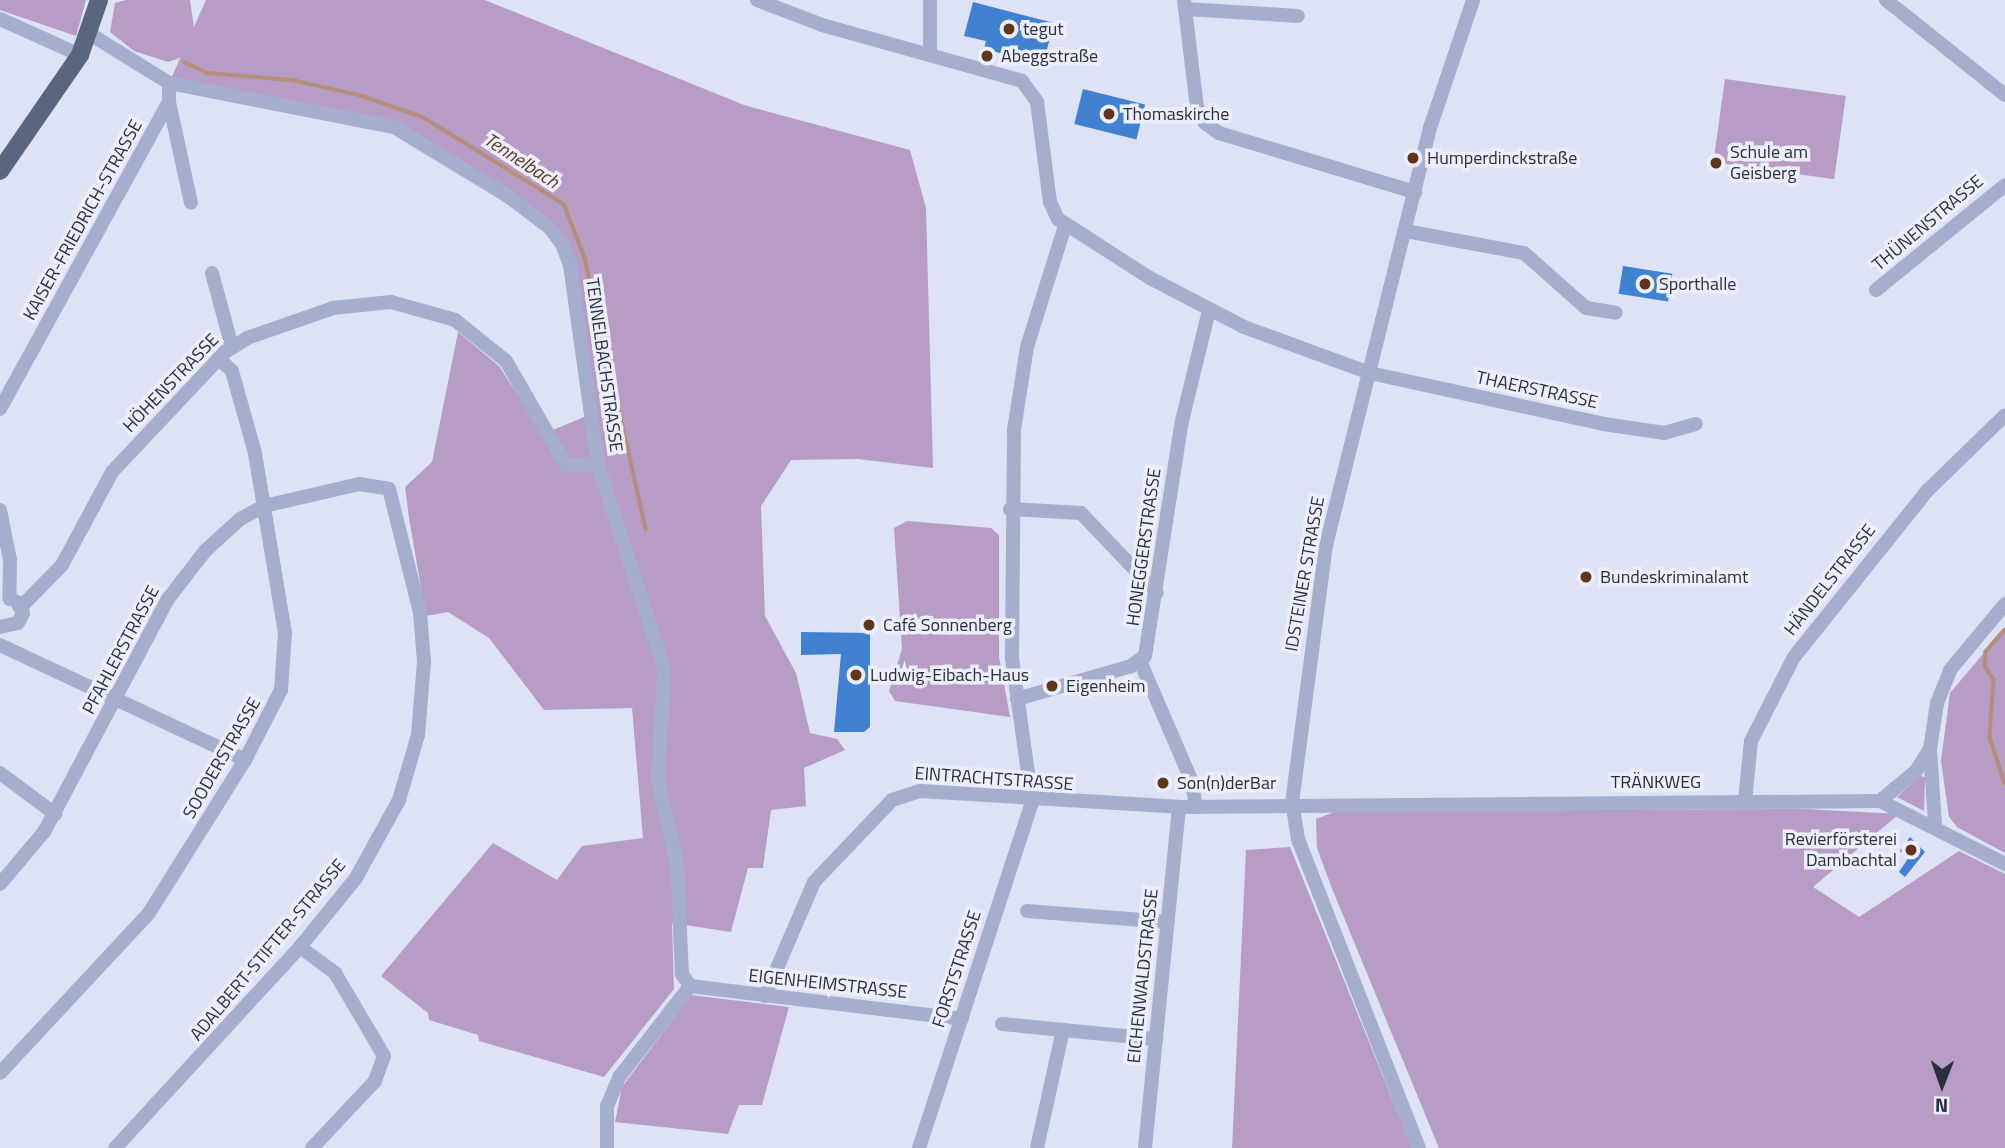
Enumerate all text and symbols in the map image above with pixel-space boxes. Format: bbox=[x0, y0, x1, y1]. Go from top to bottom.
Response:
place label: tegut bbox=[1023, 18, 1064, 40]
marker: tegut bbox=[1001, 21, 1017, 37]
place label: Abeggstraße bbox=[1001, 45, 1098, 67]
marker: Abeggstraße bbox=[979, 48, 995, 64]
place label: Thomaskirche bbox=[1123, 103, 1229, 125]
marker: Thomaskirche bbox=[1101, 106, 1117, 122]
street label: KAISER-FRIEDRICH-STRASSE bbox=[19, 116, 147, 324]
water label: Tennelbach bbox=[481, 128, 563, 192]
place label: Schule am Geisberg bbox=[1730, 142, 1808, 184]
place label: Humperdinckstraße bbox=[1427, 147, 1577, 169]
marker: Humperdinckstraße bbox=[1405, 150, 1421, 166]
marker: Schule am Geisberg bbox=[1708, 155, 1724, 171]
street label: THÜNENSTRASSE bbox=[1868, 170, 1988, 276]
place label: Sporthalle bbox=[1659, 273, 1736, 295]
street label: TENNELBACHSTRASSE bbox=[581, 276, 627, 454]
marker: Sporthalle bbox=[1637, 276, 1653, 292]
street label: HÖHENSTRASSE bbox=[119, 329, 223, 437]
street label: THAERSTRASSE bbox=[1474, 367, 1600, 413]
street label: HONEGGERSTRASSE bbox=[1122, 467, 1166, 627]
street label: IDSTEINER STRASSE bbox=[1281, 495, 1329, 653]
street label: HÄNDELSTRASSE bbox=[1780, 520, 1880, 640]
place label: Bundeskriminalamt bbox=[1600, 566, 1748, 588]
marker: Bundeskriminalamt bbox=[1578, 569, 1594, 585]
street label: PFAHLERSTRASSE bbox=[78, 582, 164, 718]
place label: Café Sonnenberg bbox=[883, 614, 1012, 636]
marker: Café Sonnenberg bbox=[861, 617, 877, 633]
place label: Ludwig-Eibach-Haus bbox=[870, 664, 1029, 686]
marker: Ludwig-Eibach-Haus bbox=[848, 667, 864, 683]
place label: Eigenheim bbox=[1066, 675, 1146, 697]
marker: Eigenheim bbox=[1044, 678, 1060, 694]
street label: SOODERSTRASSE bbox=[179, 694, 265, 822]
street label: EINTRACHTSTRASSE bbox=[914, 763, 1074, 795]
street label: TRÄNKWEG bbox=[1611, 771, 1701, 793]
place label: Son(n)derBar bbox=[1177, 772, 1276, 794]
marker: Son(n)derBar bbox=[1155, 775, 1171, 791]
place label: Revierförsterei Dambachtal bbox=[1785, 829, 1897, 872]
marker: Revierförsterei Dambachtal bbox=[1903, 842, 1919, 858]
street label: ADALBERT-STIFTER-STRASSE bbox=[186, 855, 350, 1045]
street label: EICHENWALDSTRASSE bbox=[1123, 888, 1163, 1064]
street label: FORSTSTRASSE bbox=[928, 908, 986, 1030]
street label: EIGENHEIMSTRASSE bbox=[748, 965, 908, 1003]
north arrow bbox=[1907, 1050, 1977, 1120]
text: N bbox=[1935, 1092, 1948, 1121]

